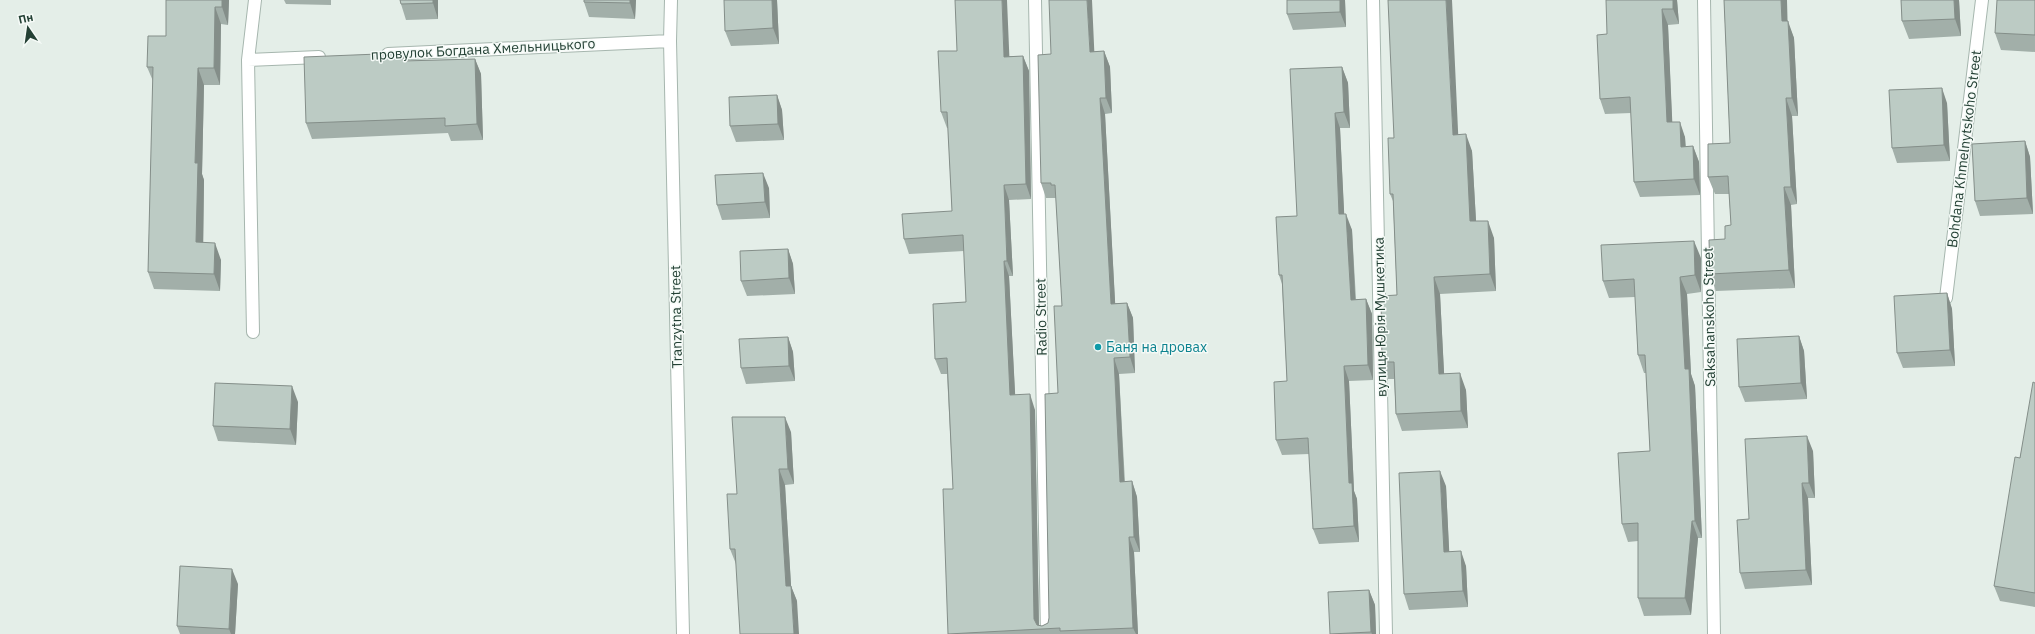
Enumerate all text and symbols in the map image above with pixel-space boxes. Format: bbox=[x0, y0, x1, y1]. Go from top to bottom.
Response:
north arrow bbox=[8, 8, 48, 48]
text: Пн bbox=[17, 10, 34, 27]
street label: провулок Богдана Хмельницького bbox=[370, 34, 596, 64]
street label: Bohdana Khmelnytskoho Street bbox=[1943, 49, 1985, 249]
street label: вулиця Юрія Мушкетика bbox=[1370, 236, 1390, 397]
street label: Saksahanskoho Street bbox=[1699, 247, 1719, 387]
street label: Tranzytna Street bbox=[666, 265, 686, 369]
street label: Radio Street bbox=[1031, 278, 1051, 356]
place label: Баня на дровах bbox=[1106, 338, 1207, 356]
marker: Баня на дровах bbox=[1093, 342, 1103, 352]

